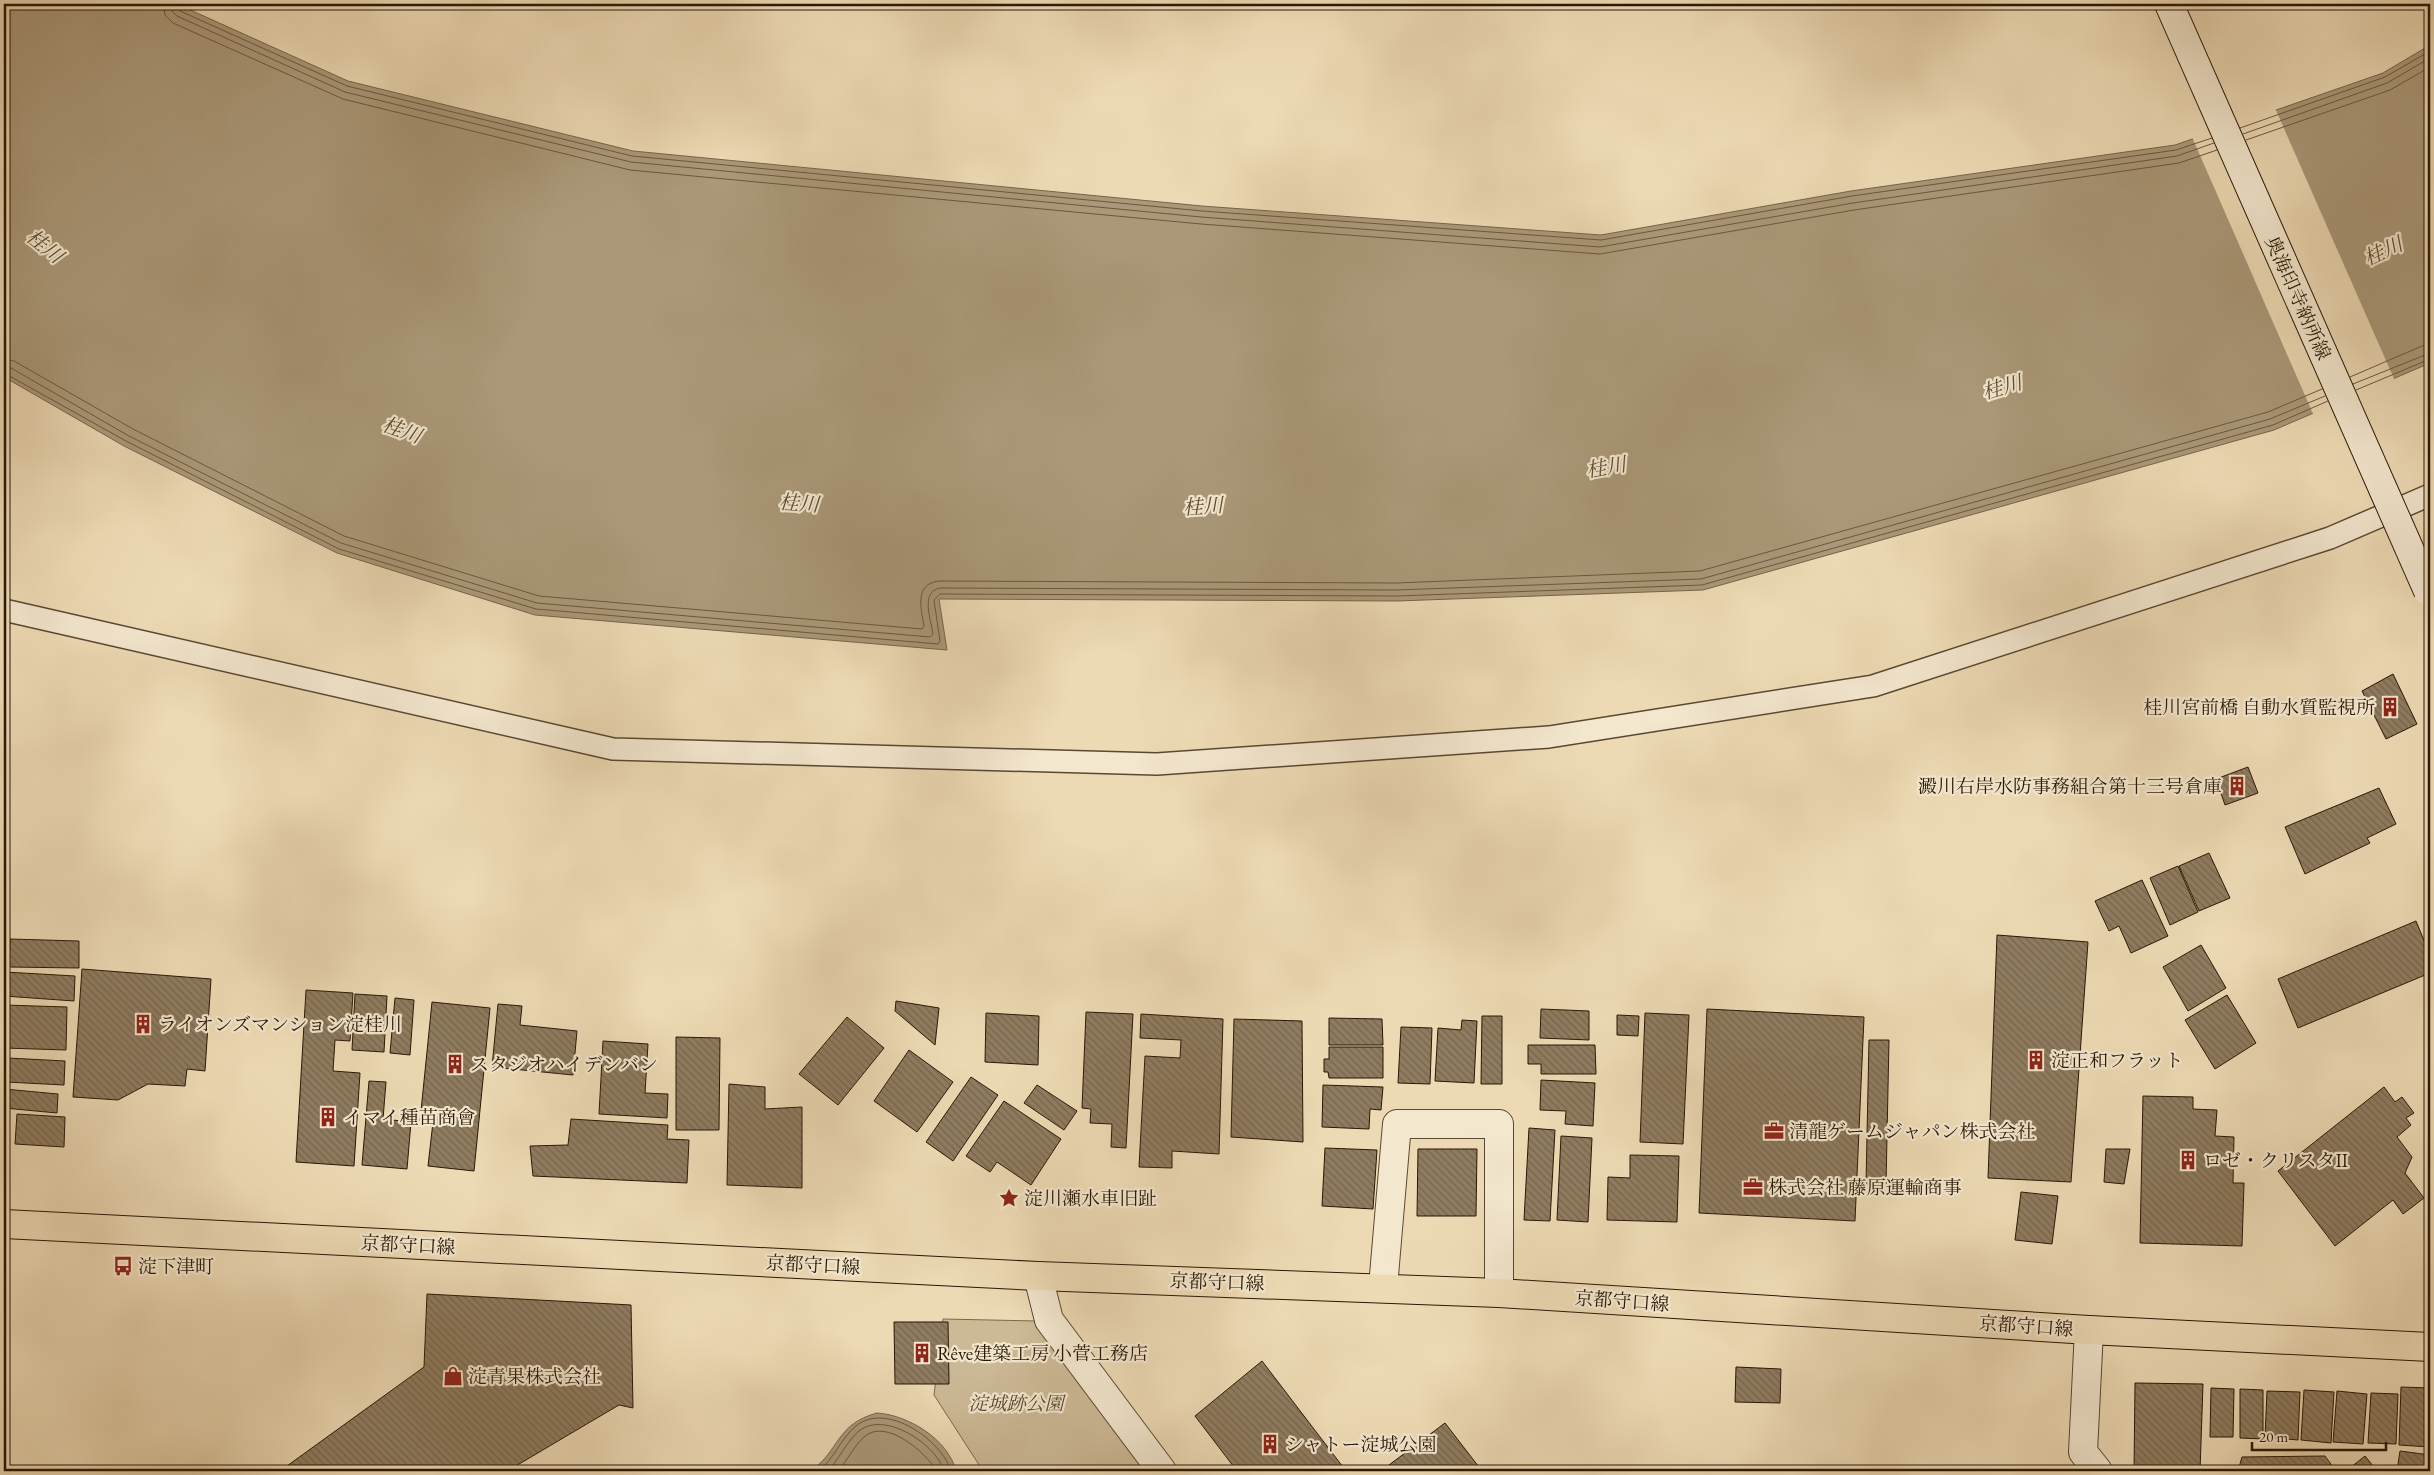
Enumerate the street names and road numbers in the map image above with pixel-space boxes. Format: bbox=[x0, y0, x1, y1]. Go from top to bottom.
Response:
street label: 奥海印寺納所線 bbox=[2260, 232, 2336, 364]
street label: 京都守口線 bbox=[360, 1230, 456, 1260]
street label: 京都守口線 bbox=[765, 1250, 861, 1280]
street label: 京都守口線 bbox=[1169, 1268, 1265, 1296]
street label: 京都守口線 bbox=[1574, 1285, 1670, 1317]
street label: 京都守口線 bbox=[1978, 1310, 2074, 1342]

